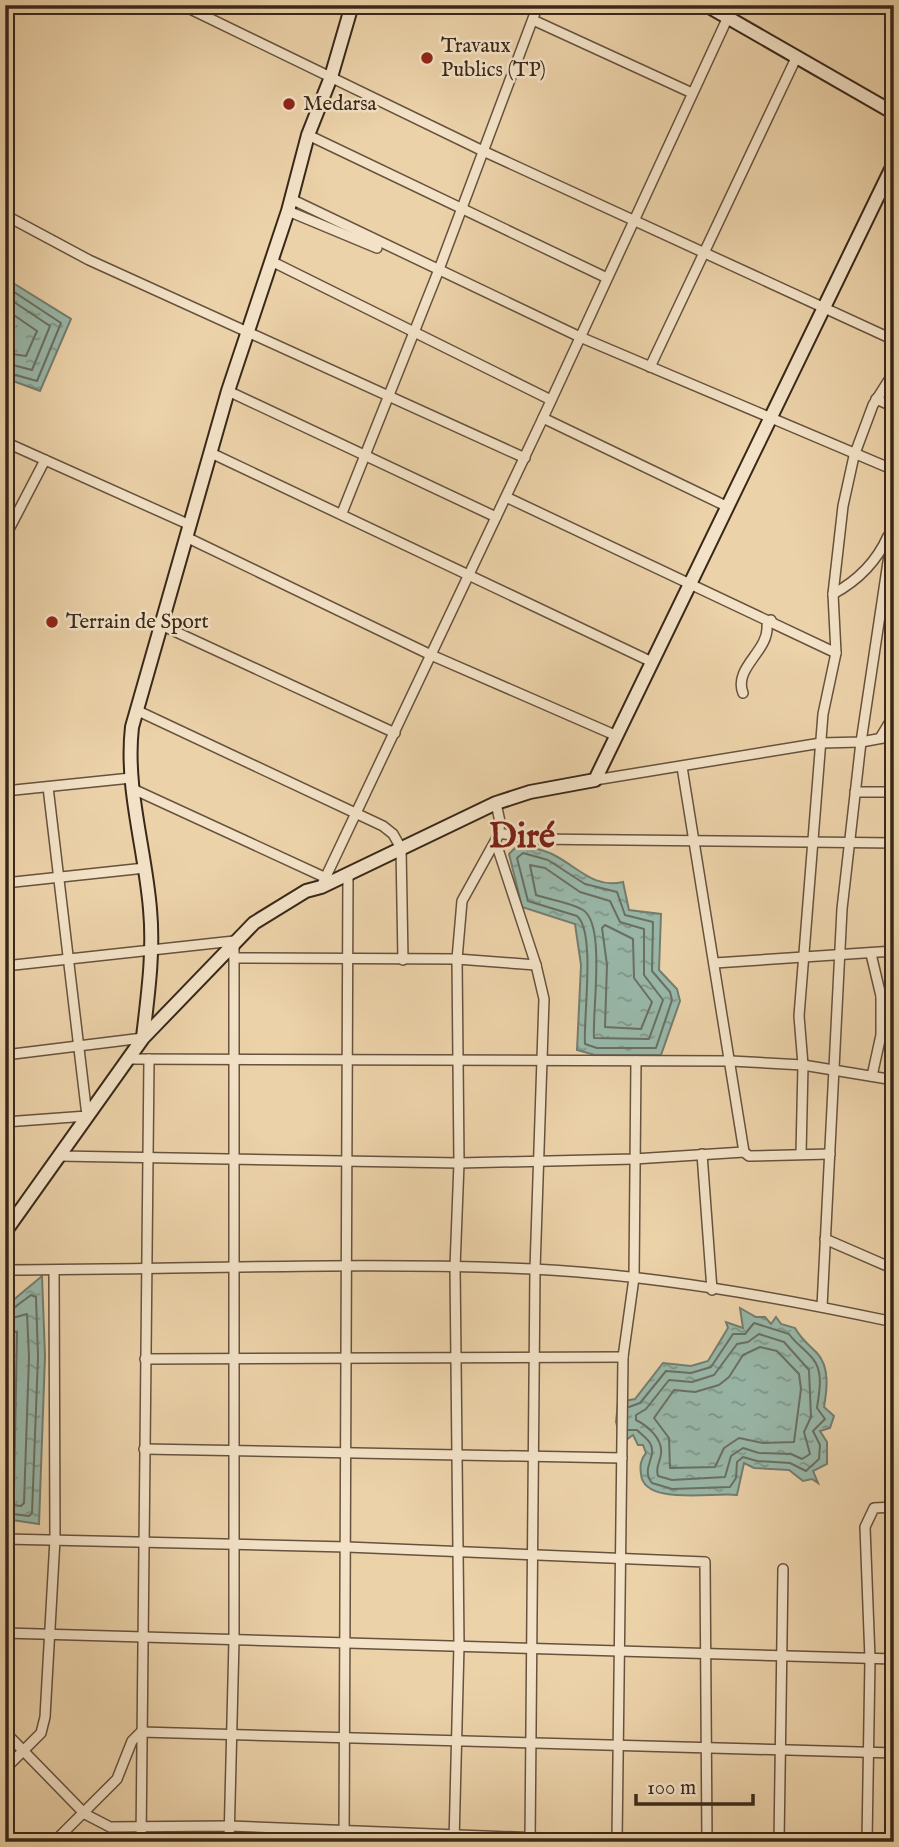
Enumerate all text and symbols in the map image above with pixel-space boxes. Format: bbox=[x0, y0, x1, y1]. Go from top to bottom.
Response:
place label: Travaux Publics (TP) bbox=[441, 33, 546, 84]
marker: Travaux Publics (TP) bbox=[419, 50, 435, 66]
place label: Medarsa bbox=[303, 91, 378, 118]
marker: Medarsa bbox=[281, 96, 297, 112]
place label: Terrain de Sport bbox=[66, 609, 209, 636]
marker: Terrain de Sport bbox=[44, 614, 60, 630]
district label: Diré bbox=[489, 815, 555, 860]
scale bar bbox=[636, 1763, 754, 1807]
text: 100 m bbox=[647, 1775, 696, 1802]

